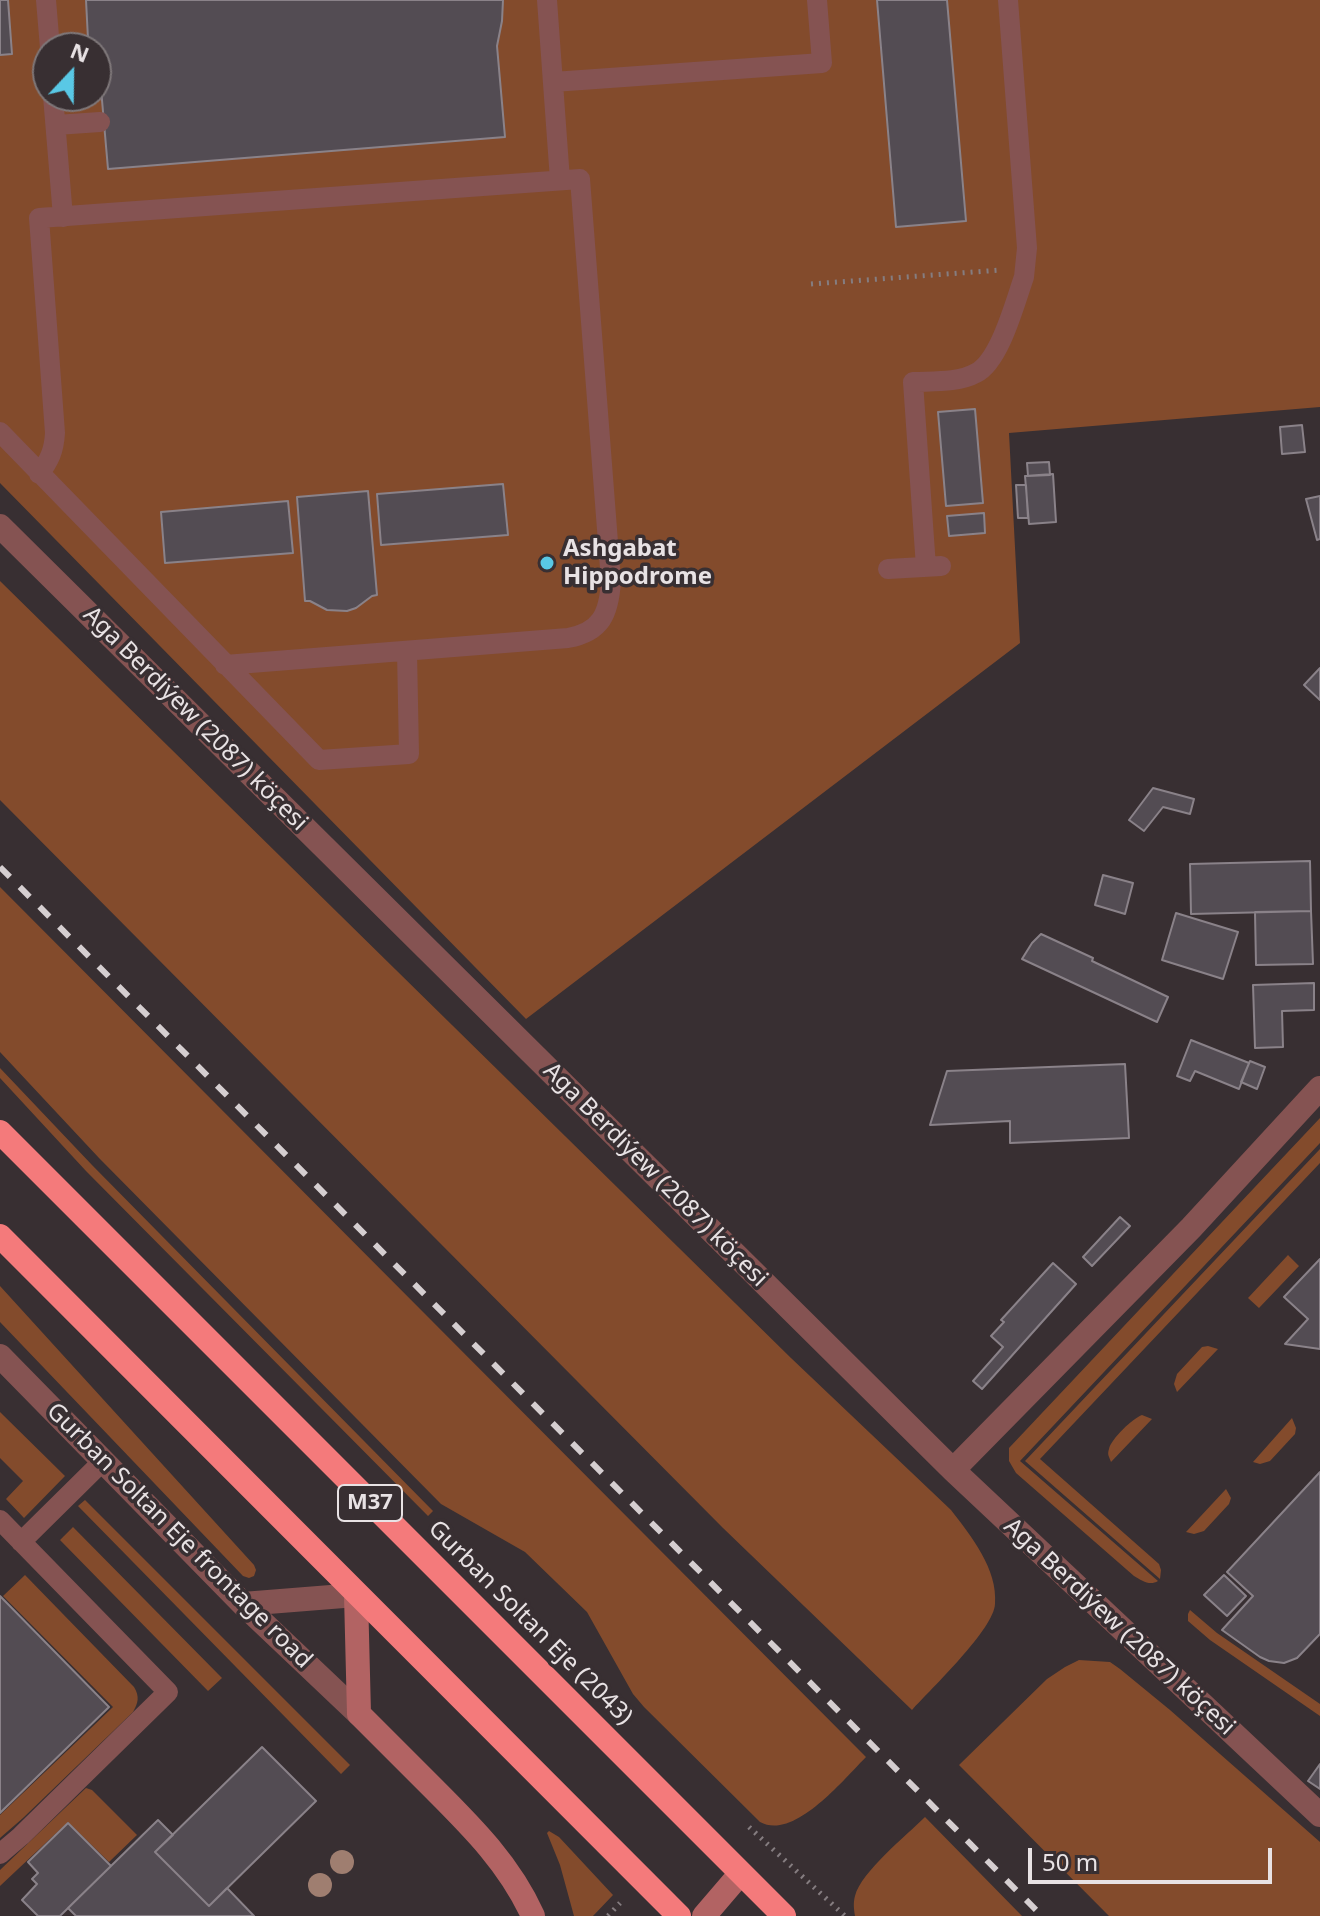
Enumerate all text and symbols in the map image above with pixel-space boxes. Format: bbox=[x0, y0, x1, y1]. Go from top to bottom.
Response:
north arrow bbox=[32, 32, 112, 112]
text: N bbox=[66, 34, 94, 69]
place label: Ashgabat Hippodrome bbox=[563, 535, 712, 591]
marker: Ashgabat Hippodrome bbox=[538, 554, 556, 572]
street label: Aga Berdiýew (2087) köçesi bbox=[77, 601, 313, 837]
street label: Aga Berdiýew (2087) köçesi bbox=[537, 1057, 773, 1293]
street label: Gurban Soltan Eje frontage road bbox=[40, 1397, 318, 1675]
road number: M37 bbox=[338, 1485, 402, 1521]
street label: Aga Berdiýew (2087) köçesi bbox=[998, 1512, 1240, 1742]
street label: Gurban Soltan Eje (2043) bbox=[422, 1515, 638, 1731]
scale bar bbox=[1032, 1832, 1276, 1882]
text: 50 m bbox=[1042, 1845, 1098, 1878]

